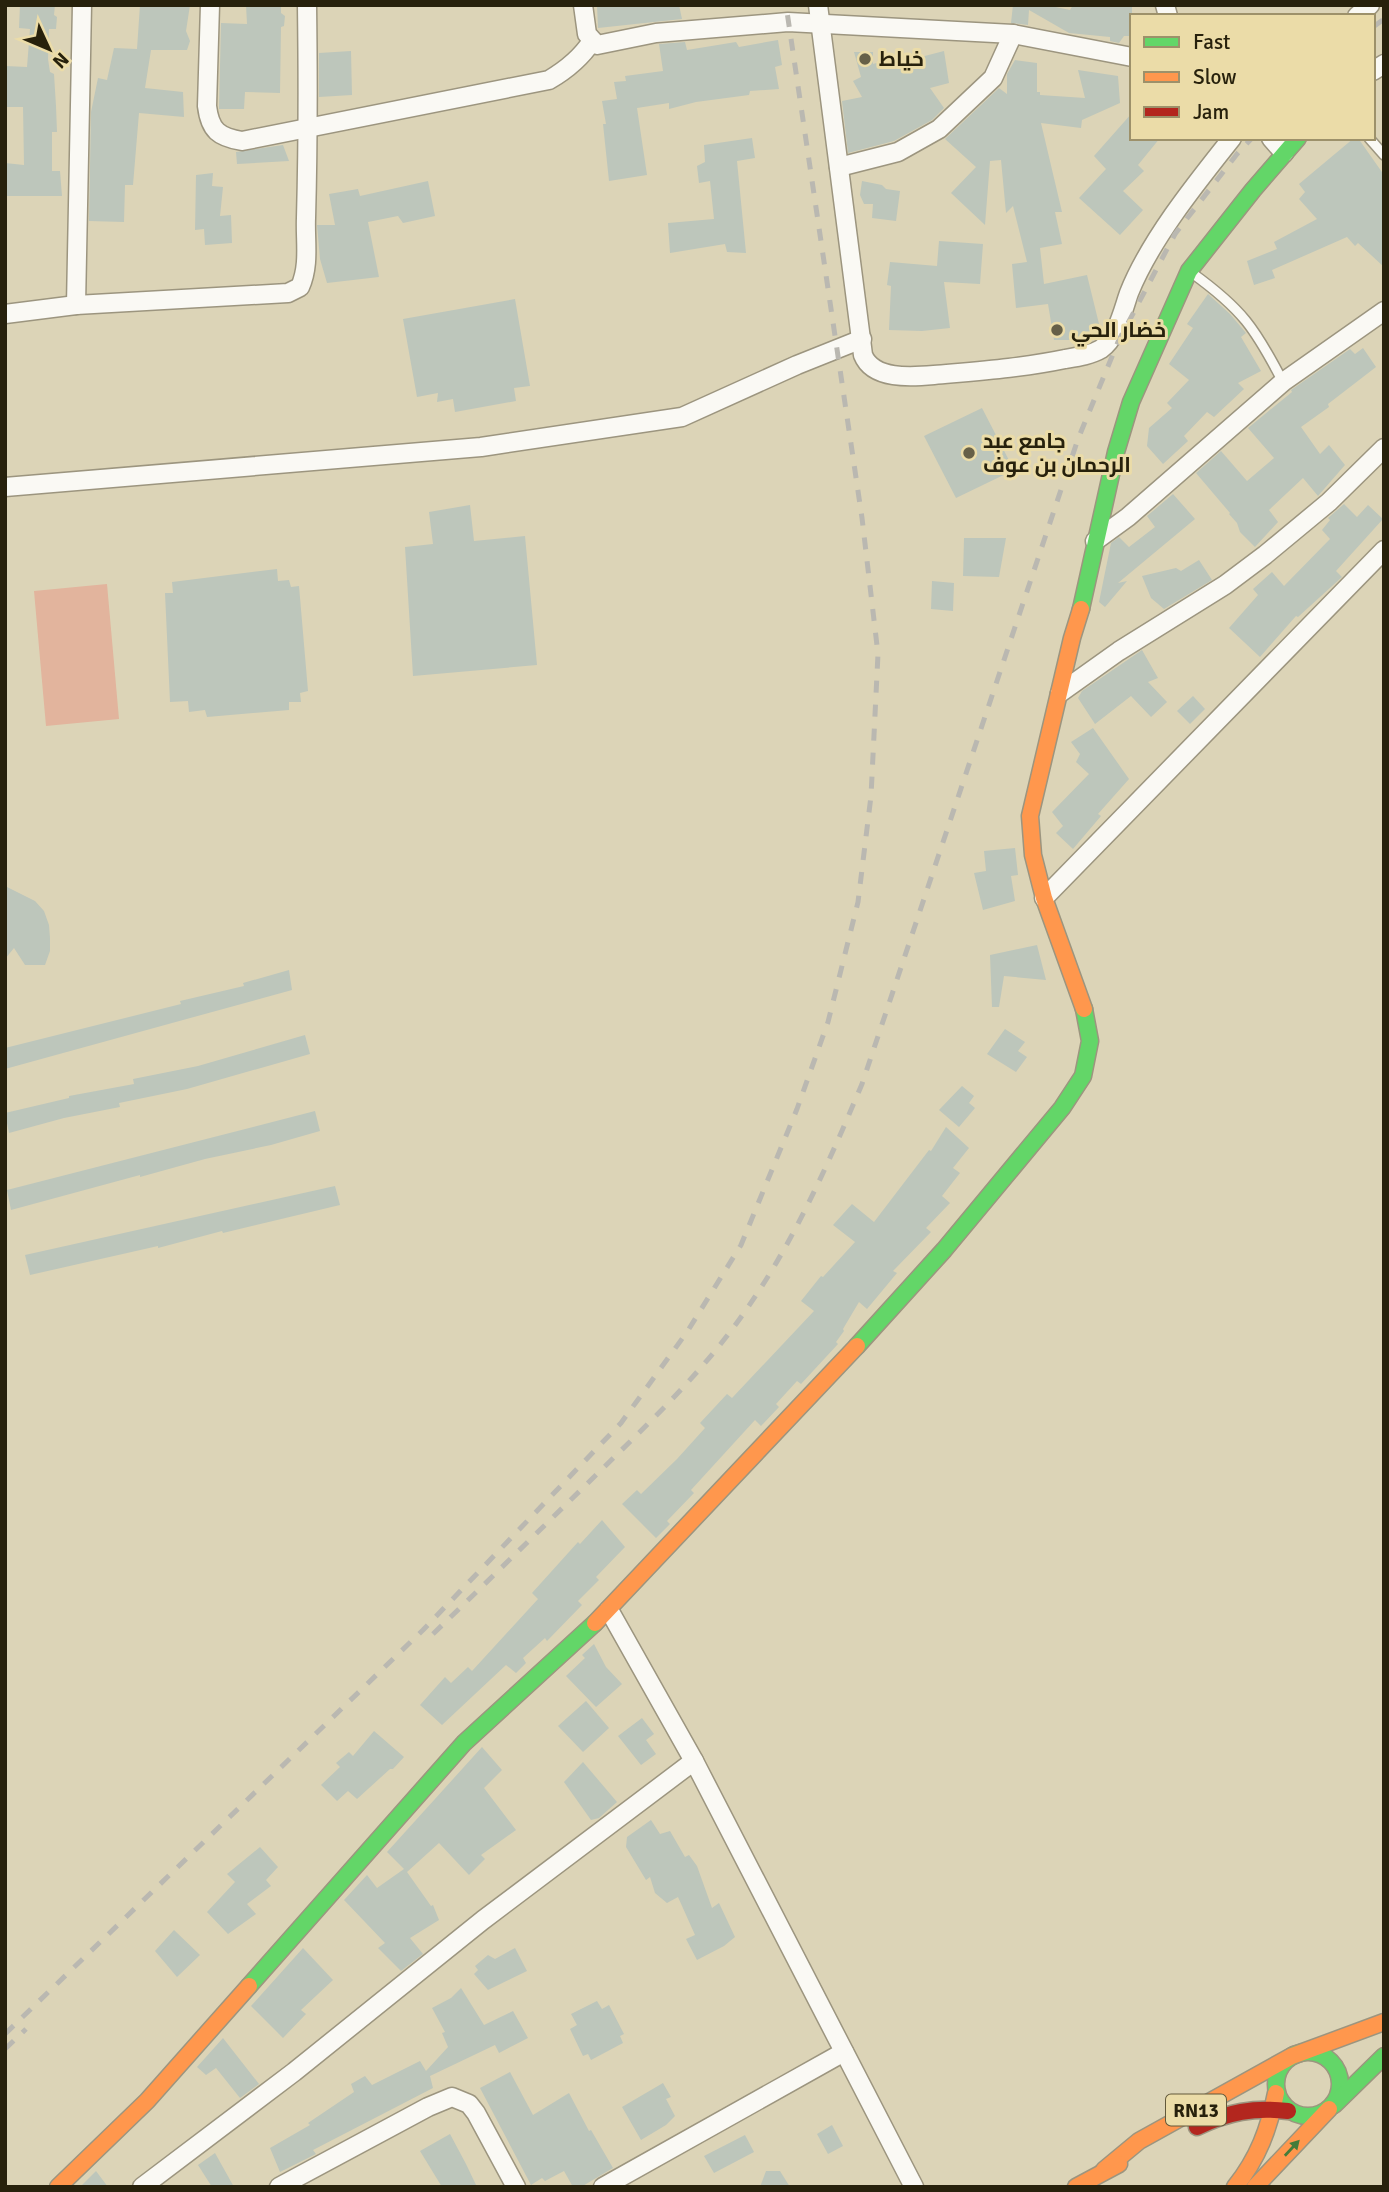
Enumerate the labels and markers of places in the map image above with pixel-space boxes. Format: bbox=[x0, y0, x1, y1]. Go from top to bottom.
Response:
place label: خياط bbox=[879, 46, 924, 72]
marker: خياط bbox=[857, 51, 873, 67]
place label: خضار الحي bbox=[1071, 317, 1166, 347]
marker: خضار الحي bbox=[1049, 322, 1065, 338]
place label: جامع عبد الرحمان بن عوف bbox=[983, 428, 1131, 478]
marker: جامع عبد الرحمان بن عوف bbox=[961, 445, 977, 461]

